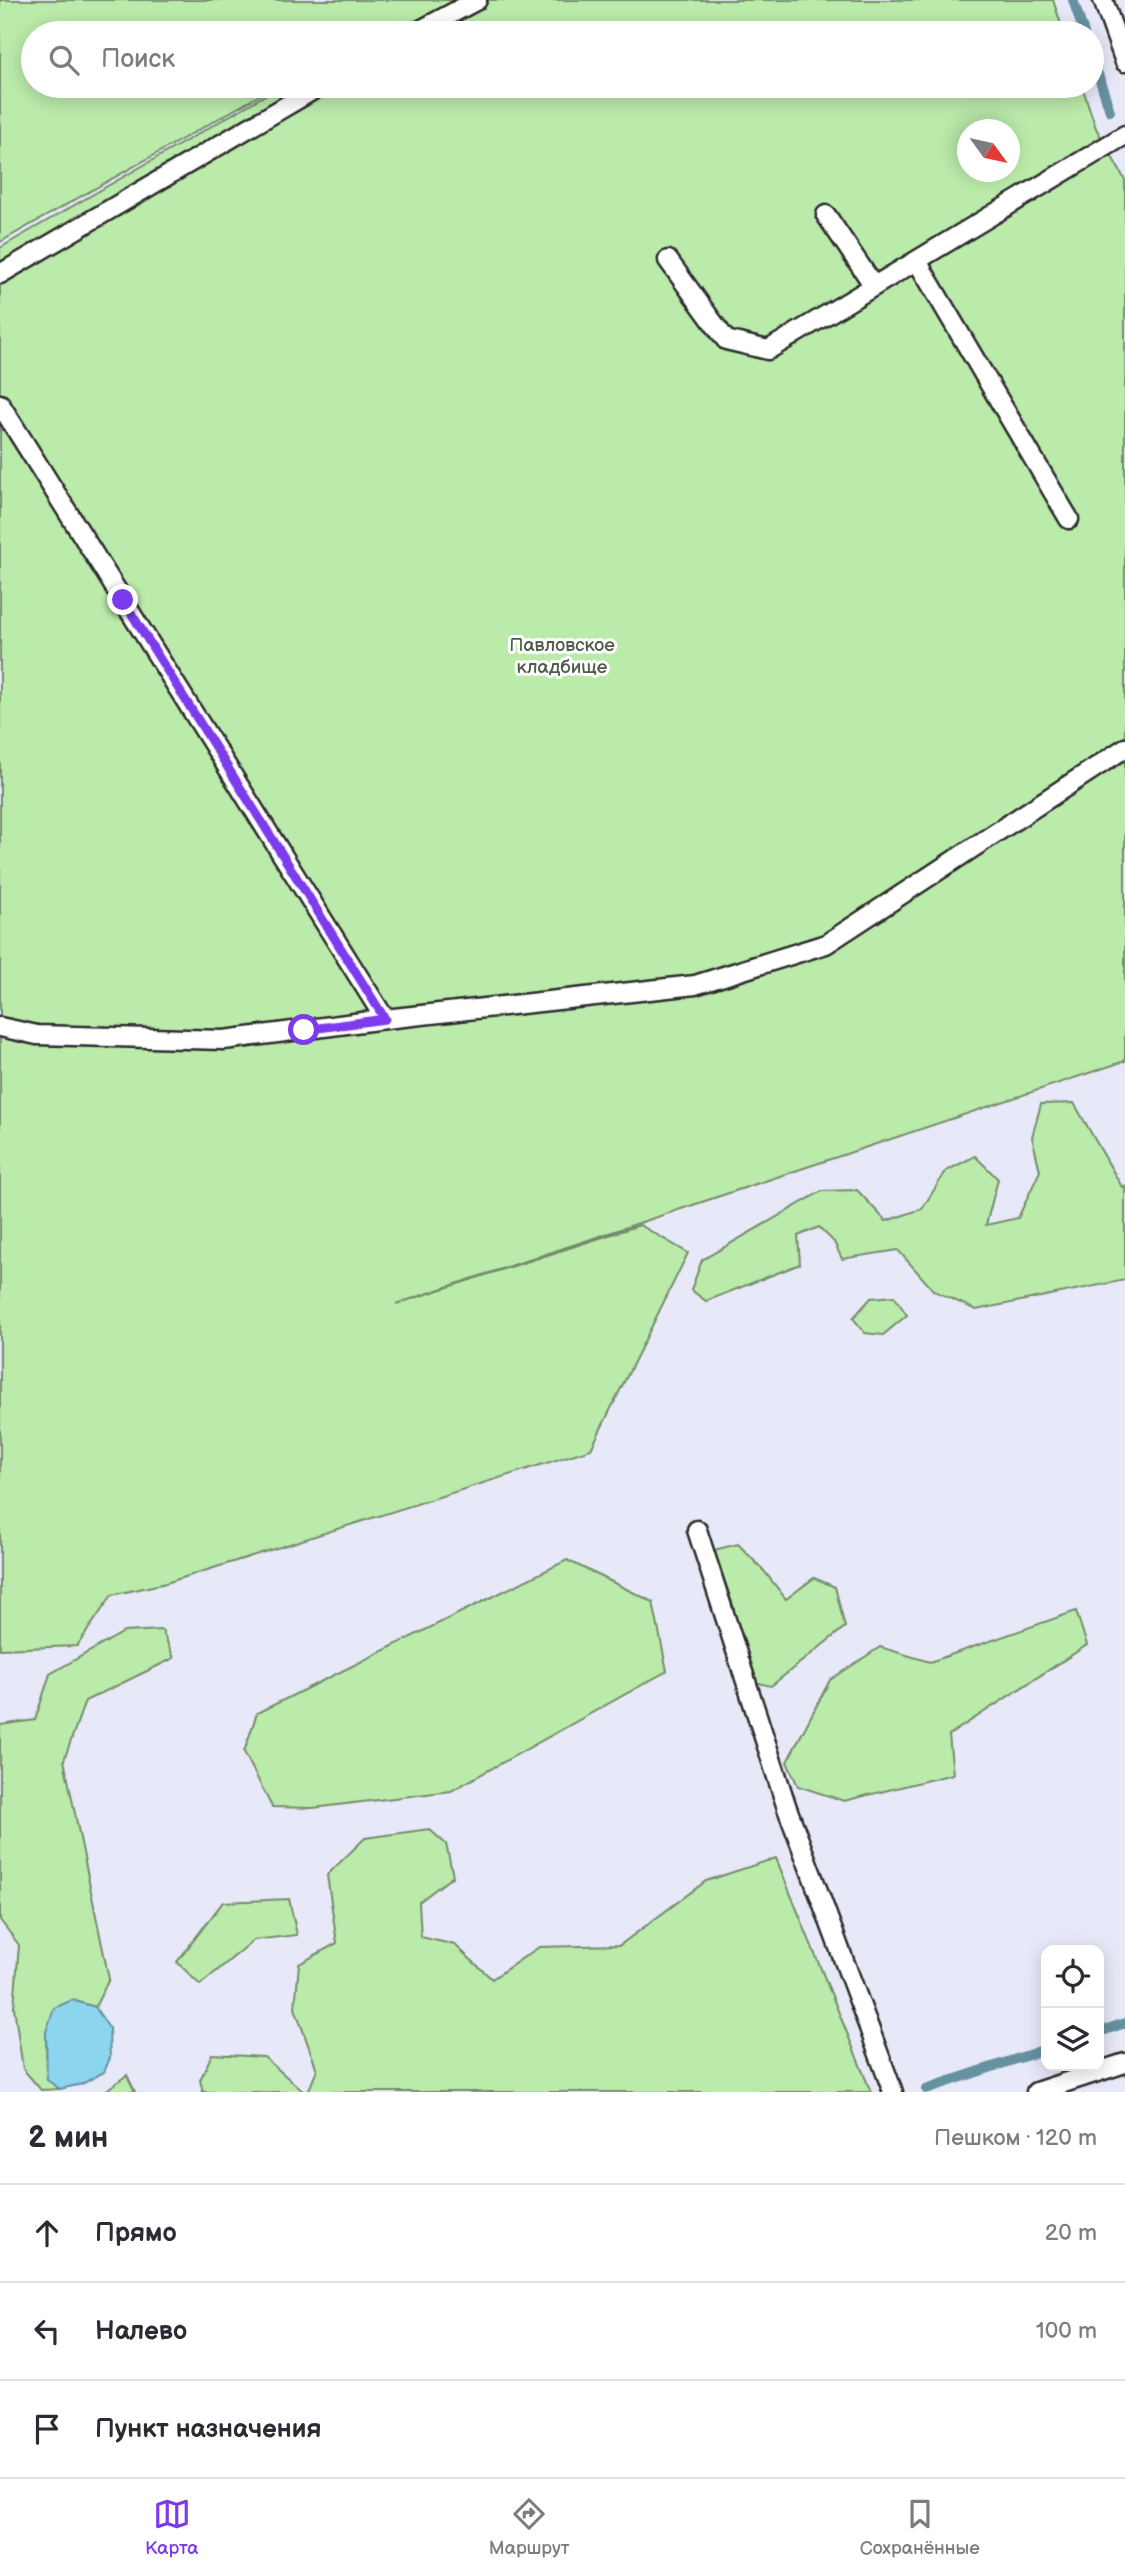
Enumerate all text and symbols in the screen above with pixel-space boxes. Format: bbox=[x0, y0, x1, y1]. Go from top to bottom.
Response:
search box bbox=[21, 21, 1104, 98]
icon: search bbox=[45, 41, 83, 79]
text: Поиск bbox=[101, 44, 175, 75]
north arrow bbox=[957, 119, 1020, 182]
route end bbox=[107, 584, 138, 615]
park label: Павловское кладбище bbox=[509, 634, 615, 679]
route start bbox=[288, 1014, 319, 1045]
map controls bbox=[1041, 1945, 1104, 2071]
button: locate bbox=[1041, 1945, 1104, 2008]
button: layers bbox=[1041, 2008, 1104, 2071]
text: 2 мин bbox=[28, 2120, 108, 2156]
text: Пешком · 120 m bbox=[934, 2124, 1097, 2152]
icon: ahead bbox=[28, 2214, 66, 2252]
text: Прямо bbox=[95, 2218, 177, 2249]
text: 20 m bbox=[1045, 2219, 1097, 2247]
icon: left bbox=[28, 2312, 66, 2350]
text: Налево bbox=[95, 2316, 187, 2347]
text: 100 m bbox=[1036, 2317, 1097, 2345]
icon: arrive bbox=[28, 2410, 66, 2448]
text: Пункт назначения bbox=[95, 2414, 321, 2445]
tab: Карта bbox=[145, 2495, 199, 2560]
tab: Маршрут bbox=[489, 2495, 570, 2560]
tab: Сохранённые bbox=[860, 2495, 980, 2560]

